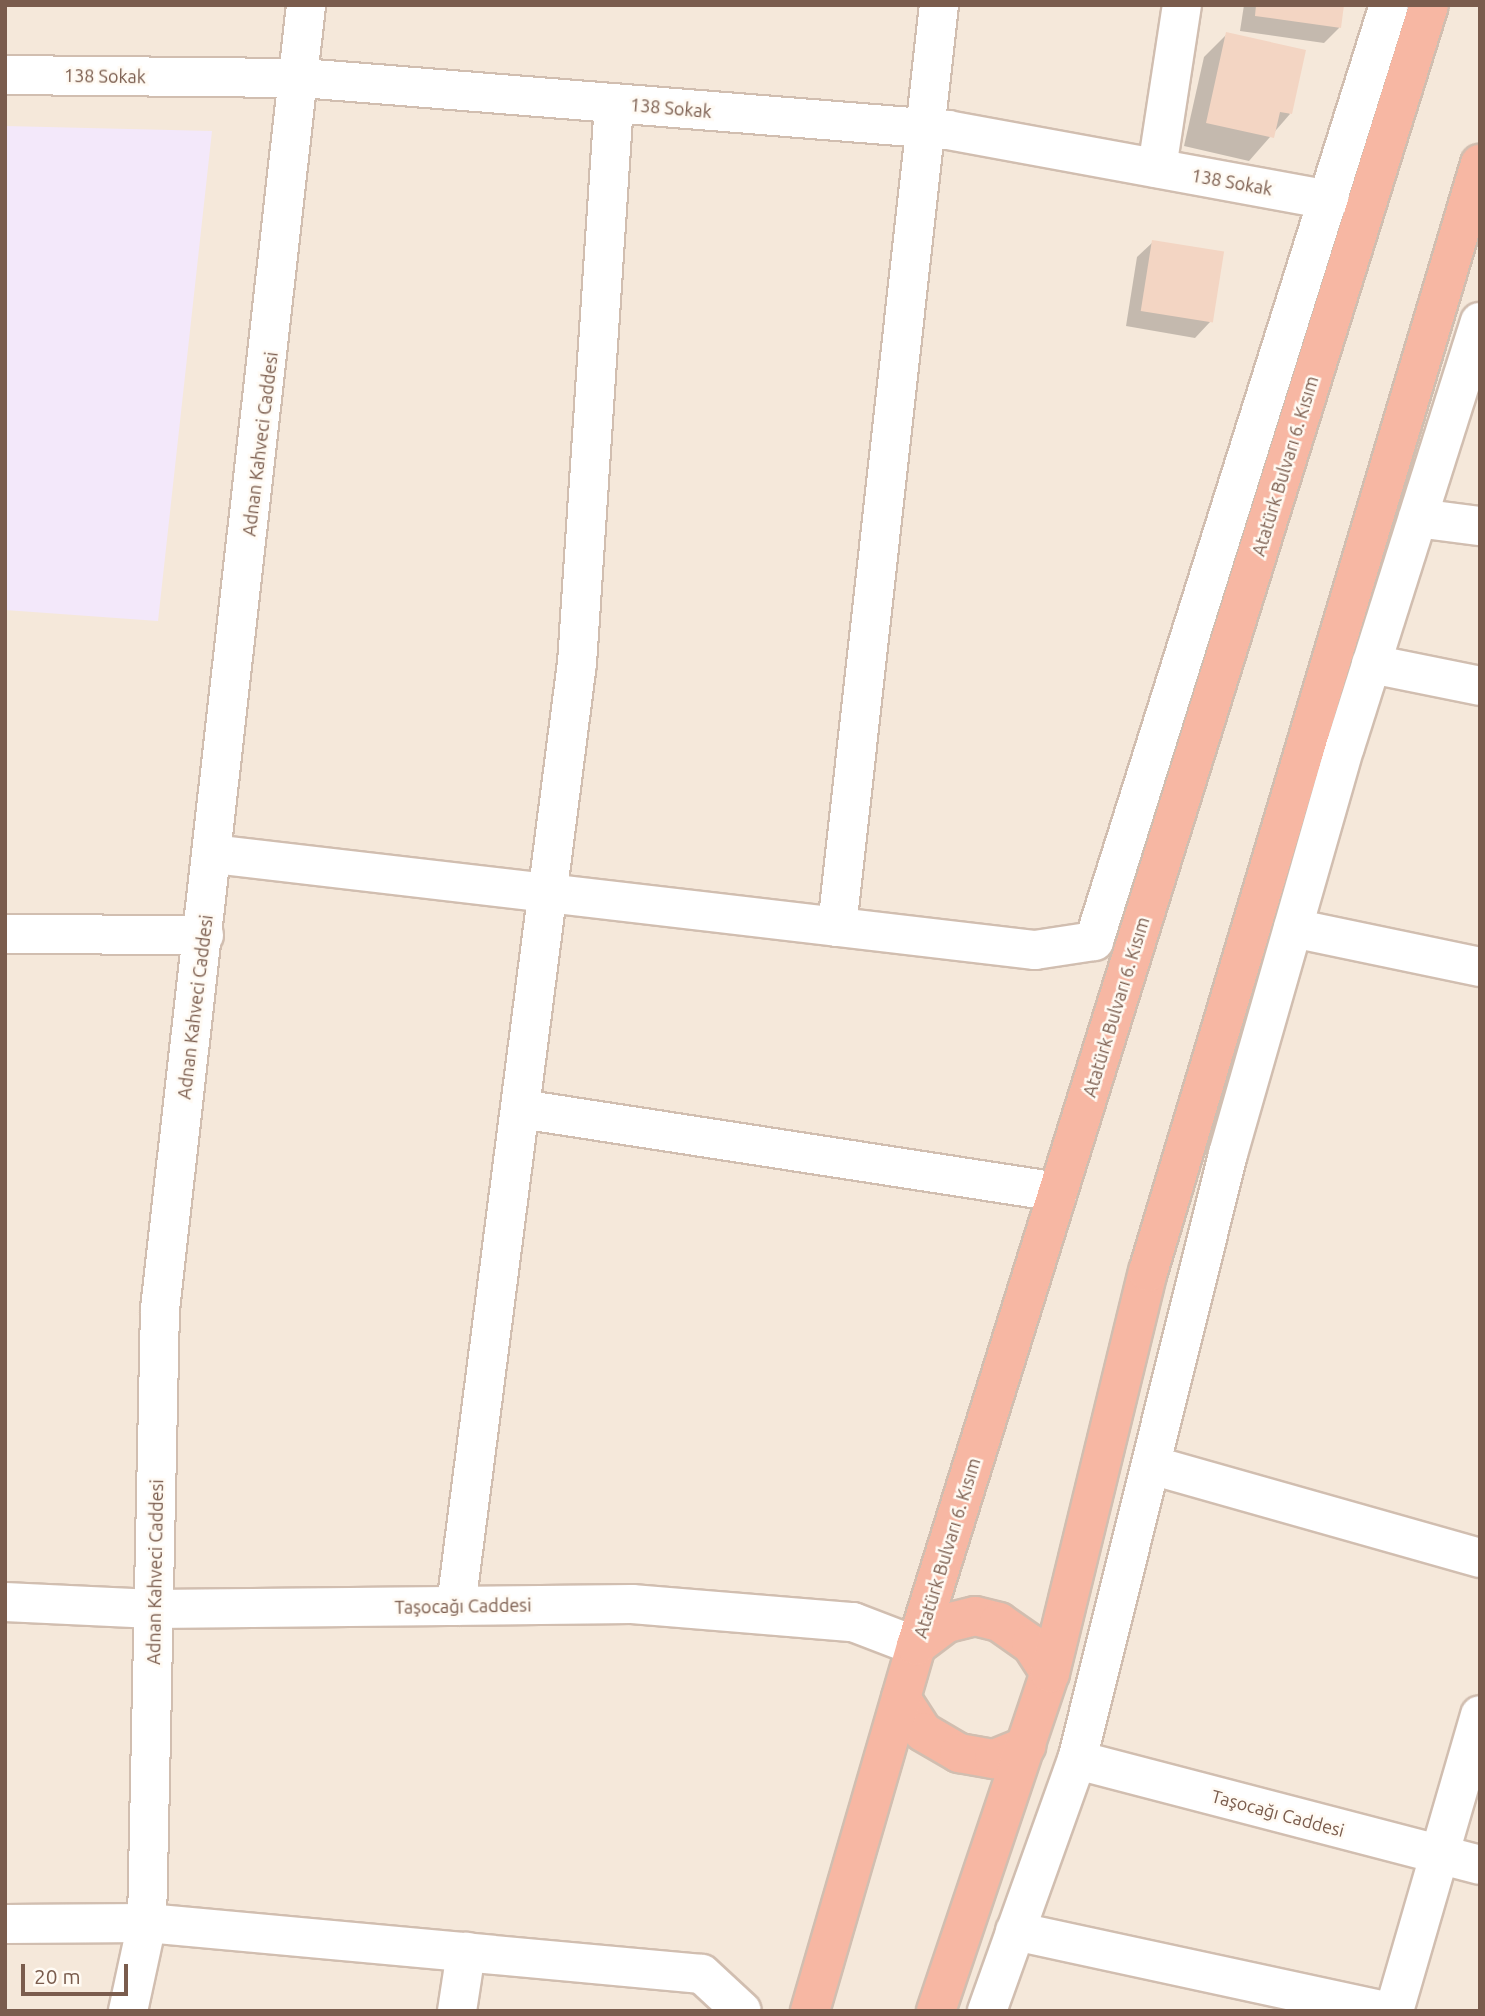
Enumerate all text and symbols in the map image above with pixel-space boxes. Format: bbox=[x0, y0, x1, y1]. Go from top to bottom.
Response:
street label: 138 Sokak bbox=[64, 64, 146, 88]
street label: 138 Sokak bbox=[629, 94, 713, 122]
street label: 138 Sokak bbox=[1190, 164, 1274, 200]
street label: Adnan Kahveci Caddesi bbox=[238, 351, 282, 537]
street label: Atatürk Bulvarı 6. Kısım bbox=[1247, 373, 1323, 559]
street label: Adnan Kahveci Caddesi bbox=[173, 914, 217, 1100]
street label: Atatürk Bulvarı 6. Kısım bbox=[1078, 914, 1154, 1100]
street label: Atatürk Bulvarı 6. Kısım bbox=[909, 1455, 985, 1641]
street label: Adnan Kahveci Caddesi bbox=[143, 1479, 167, 1665]
street label: Taşocağı Caddesi bbox=[394, 1594, 532, 1618]
street label: Taşocağı Caddesi bbox=[1209, 1785, 1347, 1841]
scale bar bbox=[24, 1950, 131, 1994]
text: 20 m bbox=[34, 1964, 81, 1988]

